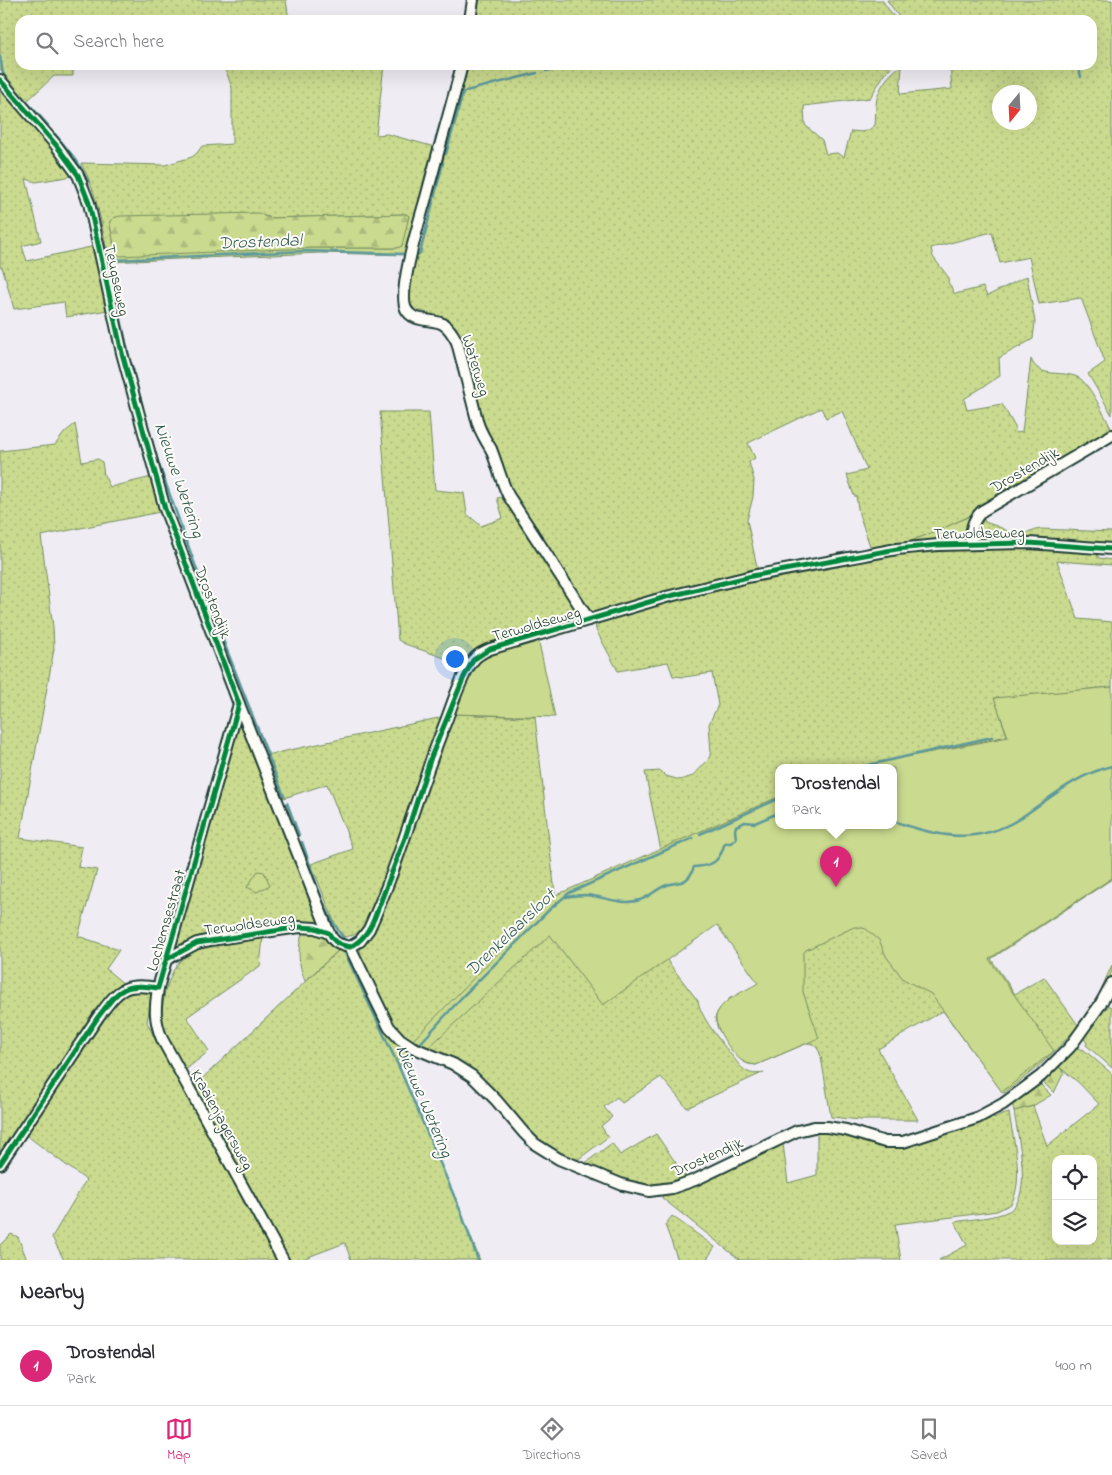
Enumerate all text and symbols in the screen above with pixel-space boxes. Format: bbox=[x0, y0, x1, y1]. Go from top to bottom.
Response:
search box bbox=[15, 15, 1097, 70]
icon: search bbox=[33, 29, 61, 57]
text: Search here bbox=[73, 29, 164, 56]
north arrow bbox=[992, 85, 1037, 130]
water label: Drostendal bbox=[218, 228, 304, 257]
street label: Teugseweg bbox=[97, 242, 135, 319]
street label: Waterweg bbox=[454, 332, 496, 399]
water label: Nieuwe Wetering bbox=[146, 420, 210, 542]
street label: Drostendijk bbox=[985, 441, 1065, 501]
street label: Terwoldseweg bbox=[933, 521, 1025, 547]
street label: Drostendijk bbox=[187, 562, 237, 643]
street label: Terwoldseweg bbox=[489, 601, 584, 649]
your location bbox=[442, 646, 468, 672]
popup bbox=[775, 764, 897, 829]
text: Drostendal bbox=[792, 771, 880, 798]
text: Park bbox=[792, 798, 821, 822]
pin: 1 bbox=[820, 846, 852, 887]
street label: Lochemsestraat bbox=[141, 866, 193, 974]
water label: Drenkelaarsloot bbox=[460, 882, 564, 983]
street label: Terwoldseweg bbox=[202, 907, 296, 943]
water label: Nieuwe Wetering bbox=[388, 1041, 459, 1163]
street label: Kraaienjagersweg bbox=[184, 1065, 259, 1175]
street label: Drostendijk bbox=[667, 1131, 748, 1185]
map controls bbox=[1052, 1155, 1097, 1245]
button: locate bbox=[1052, 1155, 1097, 1200]
button: layers bbox=[1052, 1200, 1097, 1245]
text: Nearby bbox=[20, 1278, 84, 1308]
text: Drostendal bbox=[67, 1340, 155, 1367]
text: 1 bbox=[33, 1354, 39, 1378]
text: 400 m bbox=[1055, 1354, 1092, 1378]
text: Park bbox=[67, 1367, 96, 1391]
tab: Map bbox=[165, 1415, 193, 1466]
tab: Directions bbox=[523, 1415, 581, 1466]
tab: Saved bbox=[911, 1415, 947, 1466]

